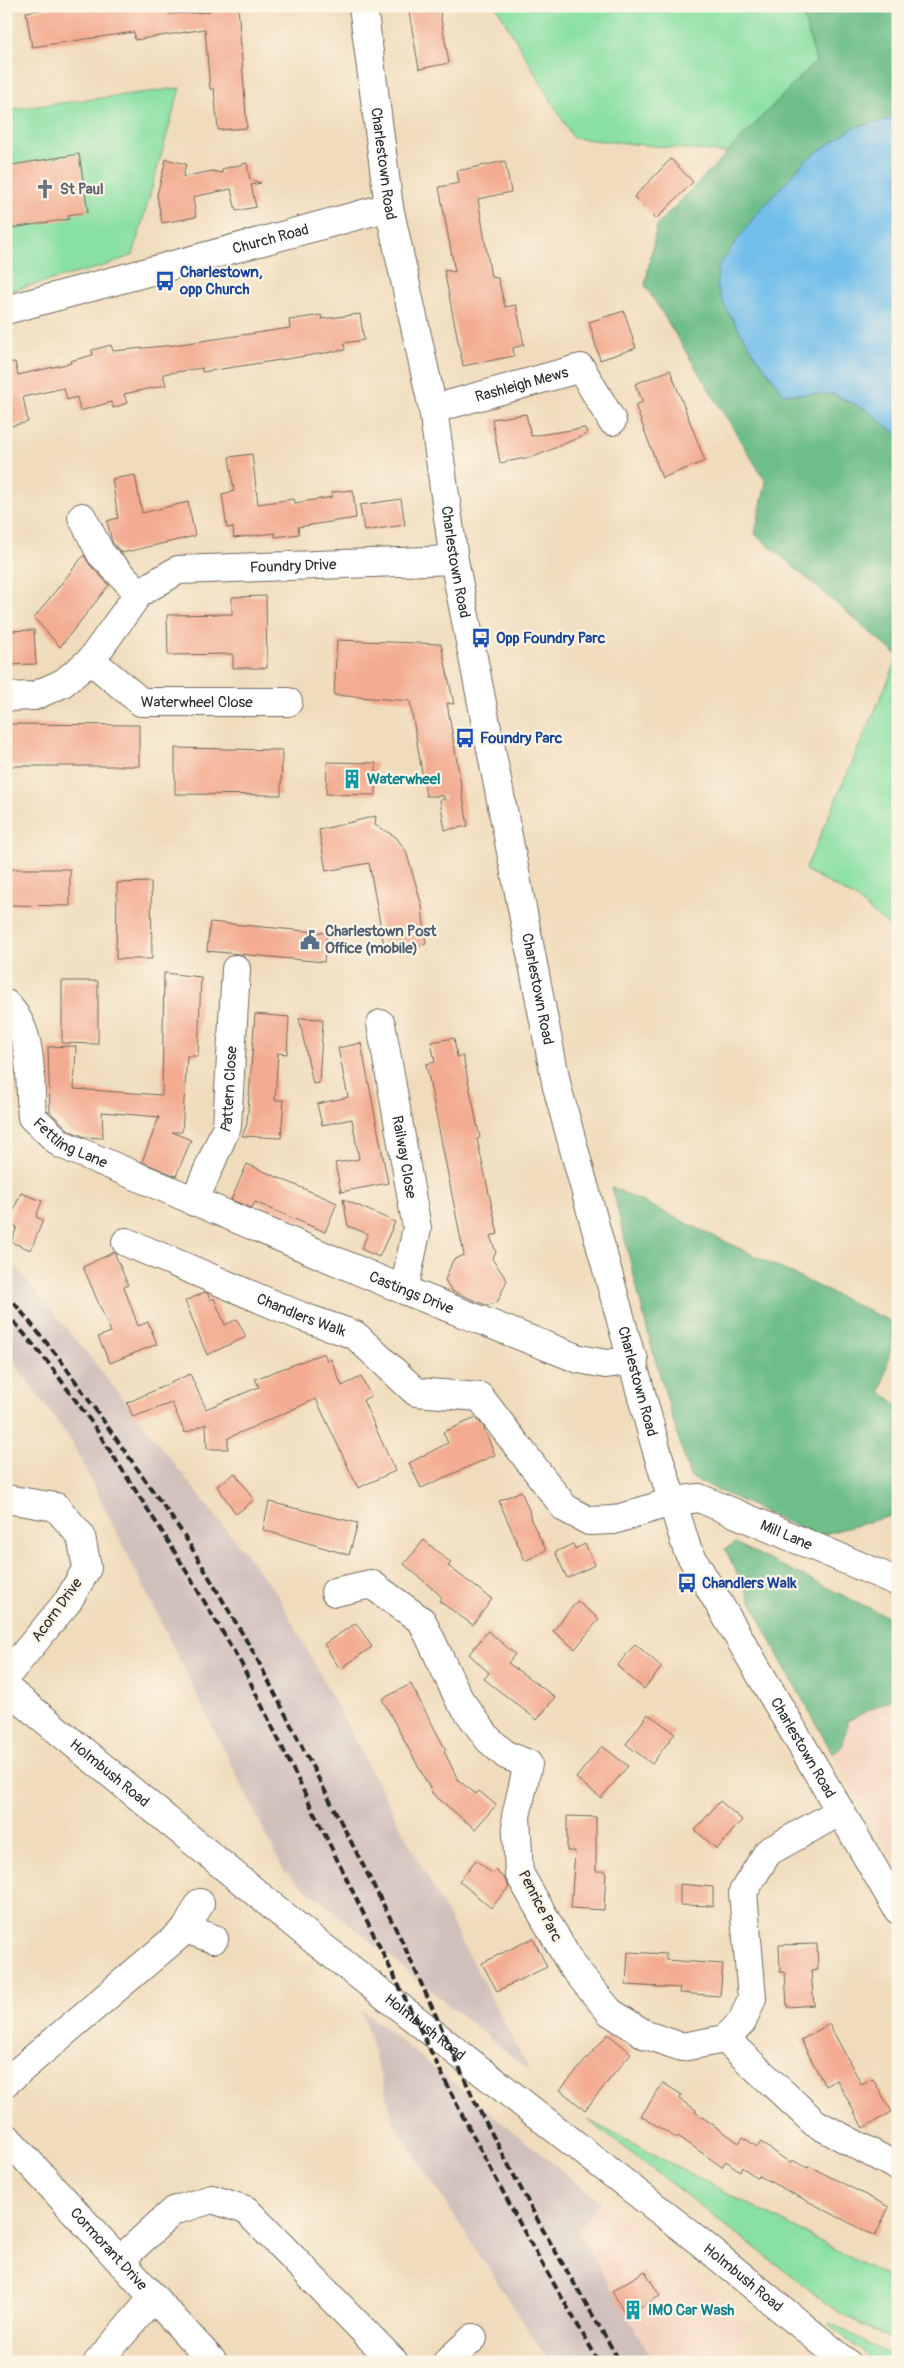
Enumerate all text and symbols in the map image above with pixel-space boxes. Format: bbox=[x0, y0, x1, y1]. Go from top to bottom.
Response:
street label: Charlestown Road bbox=[367, 106, 401, 222]
church icon: St Paul bbox=[34, 178, 56, 200]
place label: St Paul bbox=[60, 180, 104, 199]
street label: Church Road bbox=[230, 220, 311, 258]
place label: Charlestown, opp Church bbox=[179, 263, 263, 299]
bus stop icon: Charlestown, opp Church bbox=[154, 270, 176, 292]
street label: Rashleigh Mews bbox=[473, 362, 571, 406]
street label: Charlestown Road bbox=[437, 505, 475, 620]
street label: Foundry Drive bbox=[249, 555, 338, 577]
bus stop icon: Opp Foundry Parc bbox=[470, 627, 492, 649]
place label: Opp Foundry Parc bbox=[496, 629, 606, 648]
street label: Waterwheel Close bbox=[141, 693, 253, 712]
bus stop icon: Foundry Parc bbox=[454, 727, 476, 749]
place label: Foundry Parc bbox=[480, 729, 563, 748]
building icon: Waterwheel bbox=[341, 768, 363, 790]
place label: Waterwheel bbox=[367, 770, 441, 789]
place label: Charlestown Post Office (mobile) bbox=[325, 922, 437, 958]
public building icon: Charlestown Post Office (mobile) bbox=[299, 929, 321, 951]
street label: Charlestown Road bbox=[518, 932, 558, 1046]
street label: Pattern Close bbox=[216, 1045, 241, 1135]
street label: Fettling Lane bbox=[29, 1113, 111, 1172]
street label: Railway Close bbox=[388, 1114, 421, 1200]
street label: Castings Drive bbox=[366, 1267, 457, 1318]
street label: Chandlers Walk bbox=[254, 1289, 349, 1341]
street label: Charlestown Road bbox=[614, 1324, 662, 1438]
street label: Mill Lane bbox=[757, 1515, 816, 1555]
bus stop icon: Chandlers Walk bbox=[676, 1572, 698, 1594]
street label: Acorn Drive bbox=[27, 1574, 87, 1646]
place label: Chandlers Walk bbox=[702, 1574, 797, 1593]
street label: Charlestown Road bbox=[766, 1694, 840, 1801]
street label: Holmbush Road bbox=[66, 1735, 153, 1811]
street label: Penrice Parc bbox=[514, 1867, 566, 1945]
street label: Holmbush Road bbox=[381, 1989, 469, 2065]
street label: Cormorant Drive bbox=[66, 2204, 152, 2295]
street label: Holmbush Road bbox=[700, 2239, 787, 2316]
building icon: IMO Car Wash bbox=[622, 2299, 644, 2321]
place label: IMO Car Wash bbox=[648, 2301, 734, 2320]

